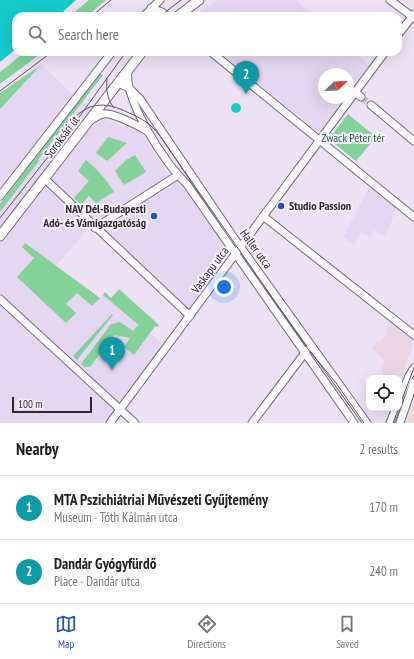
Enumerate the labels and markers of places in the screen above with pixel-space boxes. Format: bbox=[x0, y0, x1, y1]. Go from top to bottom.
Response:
pin: 2 bbox=[233, 61, 259, 94]
place label: Studio Passion bbox=[289, 198, 351, 213]
place label: NAV Dél-Budapesti Adó- és Vámigazgatóság bbox=[42, 201, 146, 230]
marker: Studio Passion bbox=[276, 201, 286, 211]
marker: NAV Dél-Budapesti Adó- és Vámigazgatóság bbox=[149, 211, 159, 221]
pin: 1 bbox=[99, 337, 125, 370]

